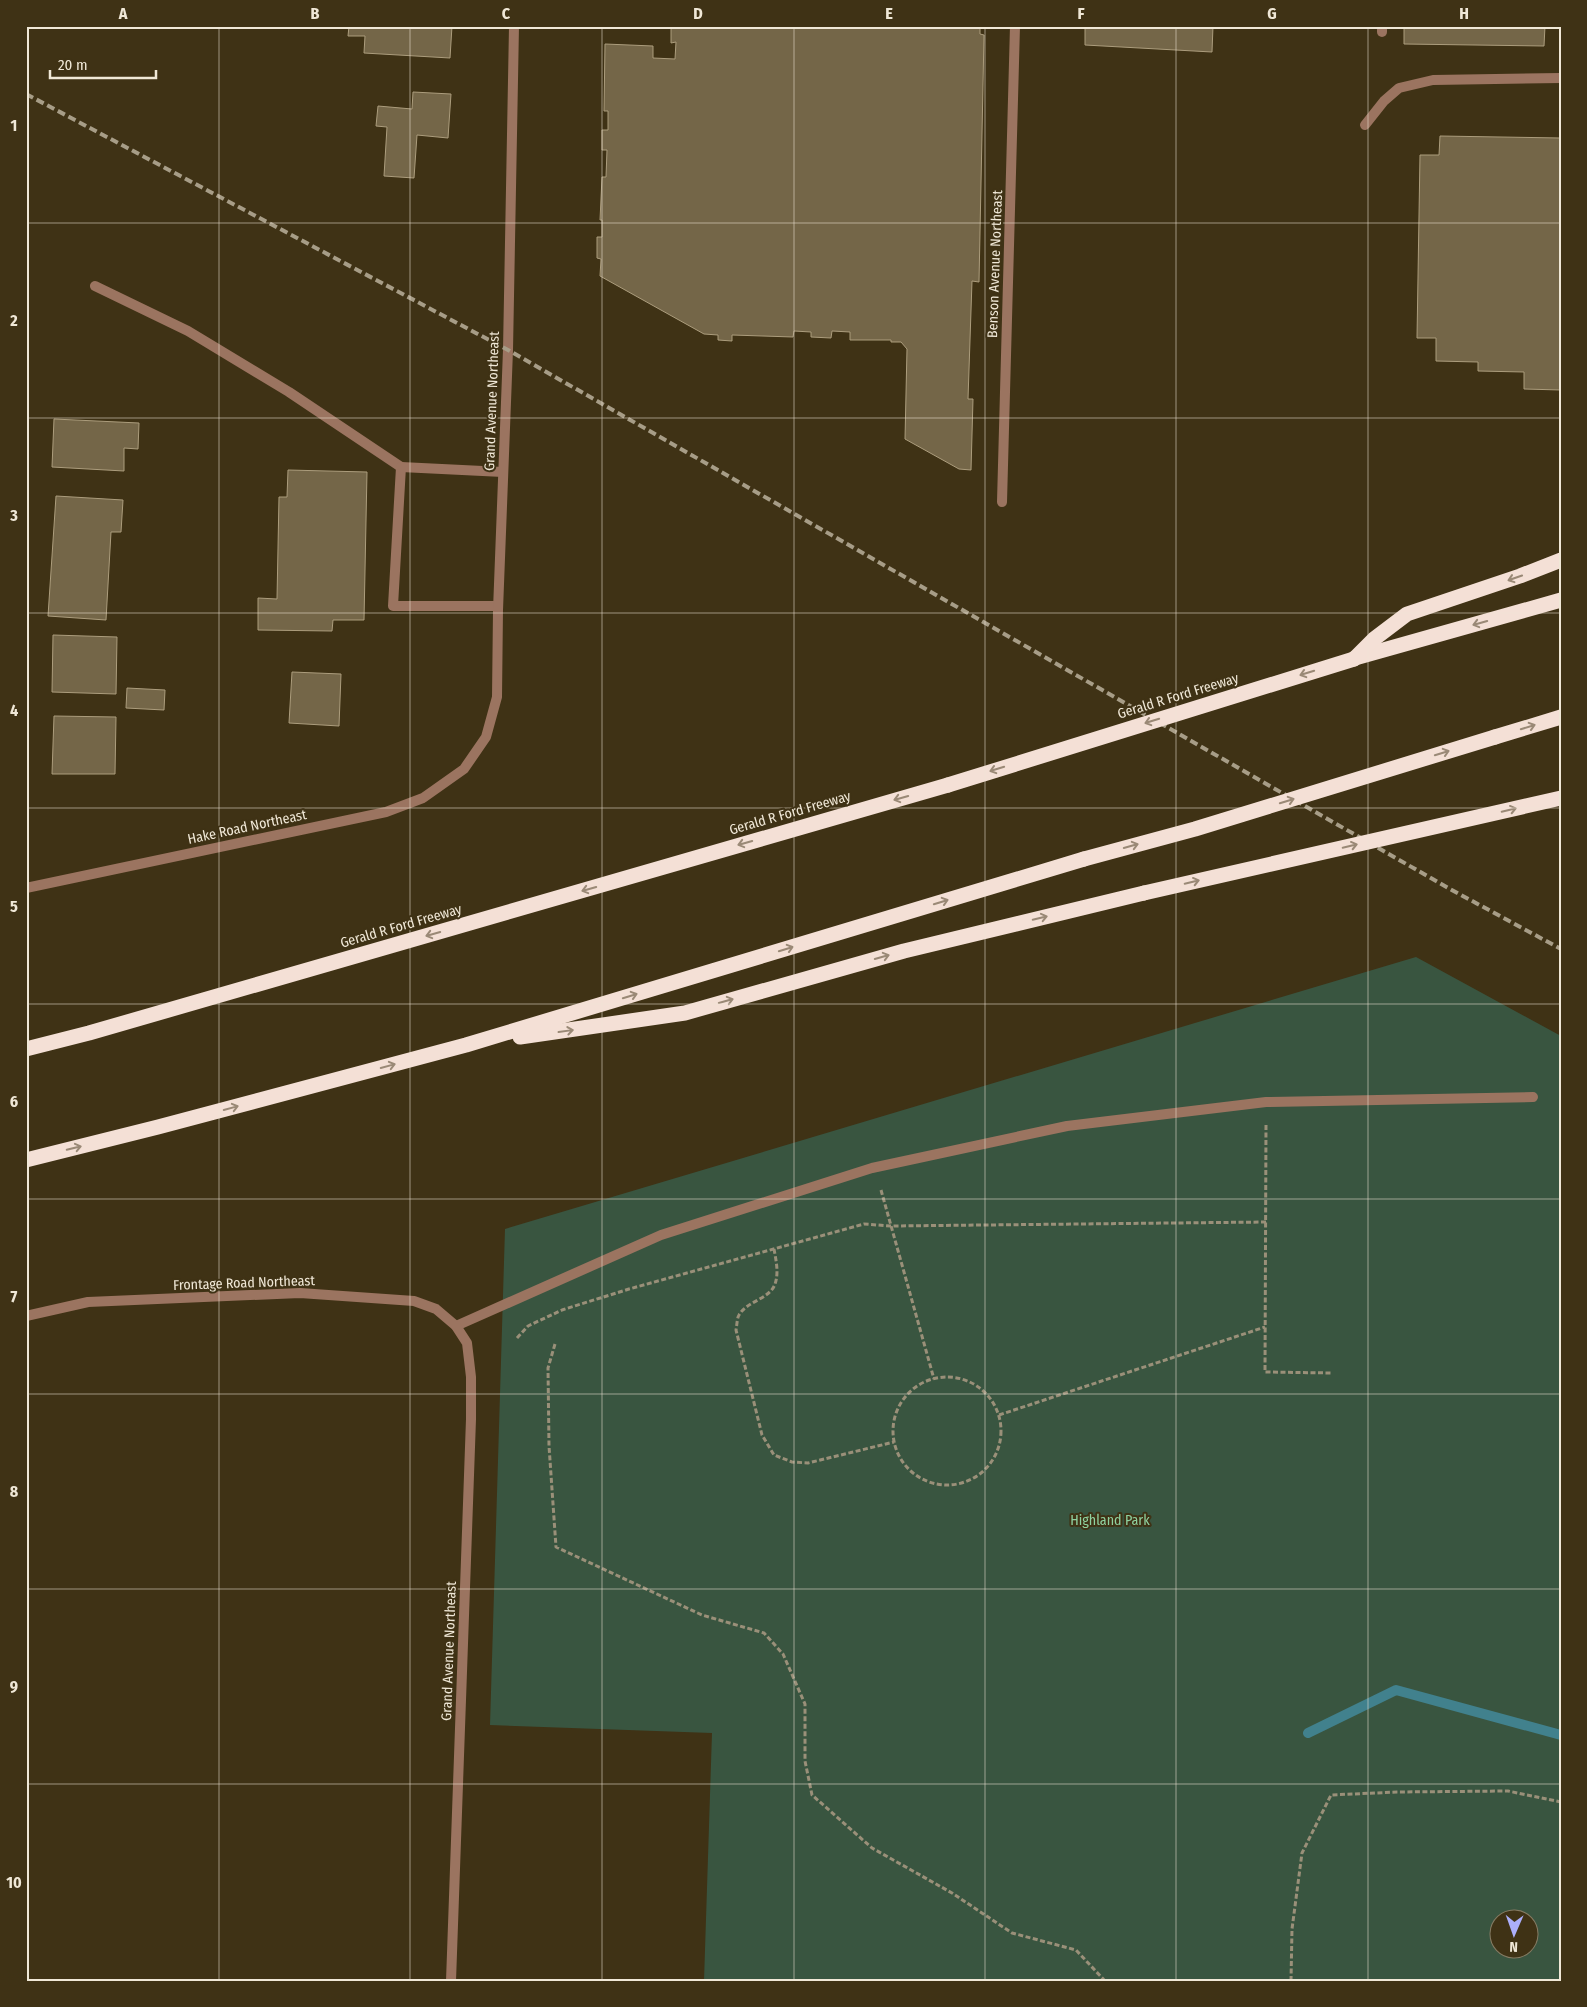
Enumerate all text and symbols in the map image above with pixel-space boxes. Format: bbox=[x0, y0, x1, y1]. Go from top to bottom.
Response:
text: A bbox=[118, 4, 128, 23]
text: B bbox=[311, 4, 320, 23]
text: C bbox=[502, 4, 511, 23]
text: D bbox=[693, 4, 703, 23]
text: E bbox=[885, 4, 893, 23]
text: F bbox=[1077, 4, 1085, 23]
text: G bbox=[1267, 4, 1277, 23]
text: H bbox=[1459, 4, 1469, 23]
scale bar bbox=[50, 48, 156, 80]
text: 20 m bbox=[58, 56, 88, 74]
text: 1 bbox=[11, 116, 17, 135]
street label: Benson Avenue Northeast bbox=[984, 189, 1006, 338]
text: 2 bbox=[9, 311, 18, 330]
street label: Grand Avenue Northeast bbox=[481, 330, 503, 471]
text: 3 bbox=[9, 506, 18, 525]
one-way arrow bbox=[1508, 574, 1524, 583]
one-way arrow bbox=[1473, 619, 1489, 628]
street label: Gerald R Ford Freeway bbox=[1115, 669, 1241, 722]
one-way arrow bbox=[1300, 669, 1316, 678]
text: 4 bbox=[10, 701, 18, 720]
one-way arrow bbox=[1145, 717, 1161, 727]
one-way arrow bbox=[1519, 722, 1535, 732]
one-way arrow bbox=[1434, 748, 1450, 758]
one-way arrow bbox=[989, 765, 1005, 775]
street label: Gerald R Ford Freeway bbox=[727, 787, 853, 838]
one-way arrow bbox=[894, 794, 910, 804]
one-way arrow bbox=[1278, 795, 1294, 805]
one-way arrow bbox=[1500, 805, 1516, 814]
street label: Hake Road Northeast bbox=[186, 806, 308, 848]
one-way arrow bbox=[738, 839, 754, 849]
one-way arrow bbox=[1122, 841, 1138, 851]
one-way arrow bbox=[1342, 841, 1358, 850]
one-way arrow bbox=[1183, 877, 1199, 886]
one-way arrow bbox=[582, 884, 598, 894]
text: 5 bbox=[10, 897, 18, 916]
one-way arrow bbox=[933, 897, 949, 907]
street label: Gerald R Ford Freeway bbox=[338, 900, 464, 951]
one-way arrow bbox=[1031, 913, 1047, 922]
one-way arrow bbox=[426, 929, 442, 939]
one-way arrow bbox=[777, 944, 793, 954]
one-way arrow bbox=[874, 952, 890, 962]
one-way arrow bbox=[622, 991, 638, 1001]
one-way arrow bbox=[717, 996, 733, 1006]
one-way arrow bbox=[558, 1025, 574, 1035]
one-way arrow bbox=[380, 1061, 396, 1070]
text: 6 bbox=[10, 1092, 18, 1111]
one-way arrow bbox=[223, 1102, 239, 1112]
one-way arrow bbox=[65, 1143, 81, 1152]
street label: Frontage Road Northeast bbox=[173, 1272, 316, 1294]
text: 7 bbox=[11, 1287, 18, 1306]
text: 8 bbox=[10, 1482, 19, 1501]
park label: Highland Park bbox=[1070, 1512, 1150, 1529]
street label: Grand Avenue Northeast bbox=[438, 1580, 460, 1721]
text: 9 bbox=[10, 1677, 18, 1696]
text: 10 bbox=[6, 1873, 22, 1892]
north arrow bbox=[1490, 1910, 1540, 1960]
text: N bbox=[1509, 1938, 1518, 1955]

